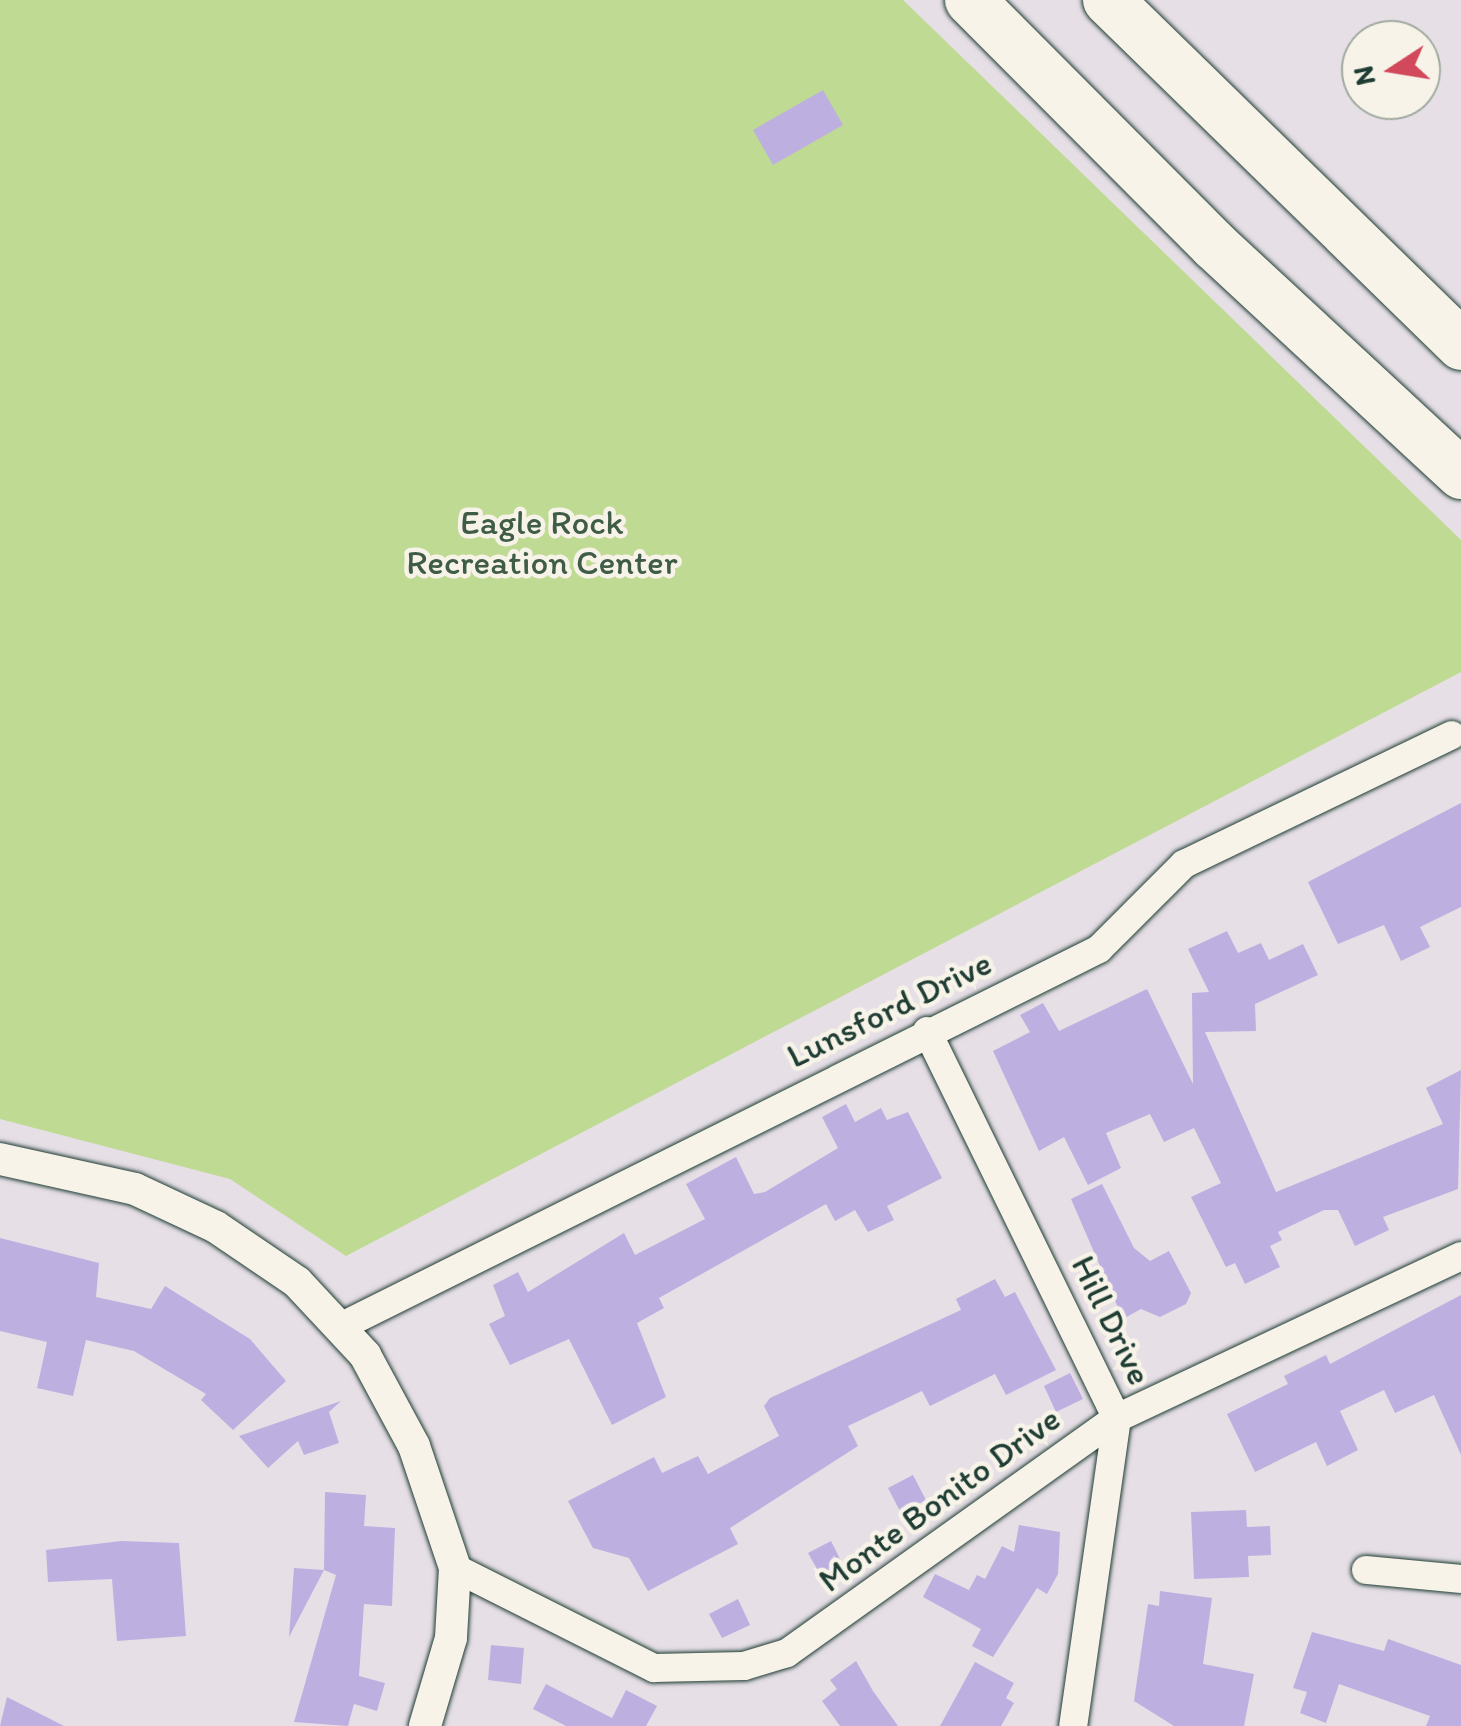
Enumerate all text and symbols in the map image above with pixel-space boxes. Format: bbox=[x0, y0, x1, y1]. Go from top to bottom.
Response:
north arrow bbox=[1341, 20, 1441, 120]
text: N bbox=[1345, 63, 1382, 89]
park label: Eagle Rock Recreation Center bbox=[406, 501, 678, 583]
street label: Lunsford Drive bbox=[780, 941, 998, 1077]
street label: Hill Drive bbox=[1063, 1248, 1161, 1392]
street label: Monte Bonito Drive bbox=[809, 1397, 1069, 1601]

